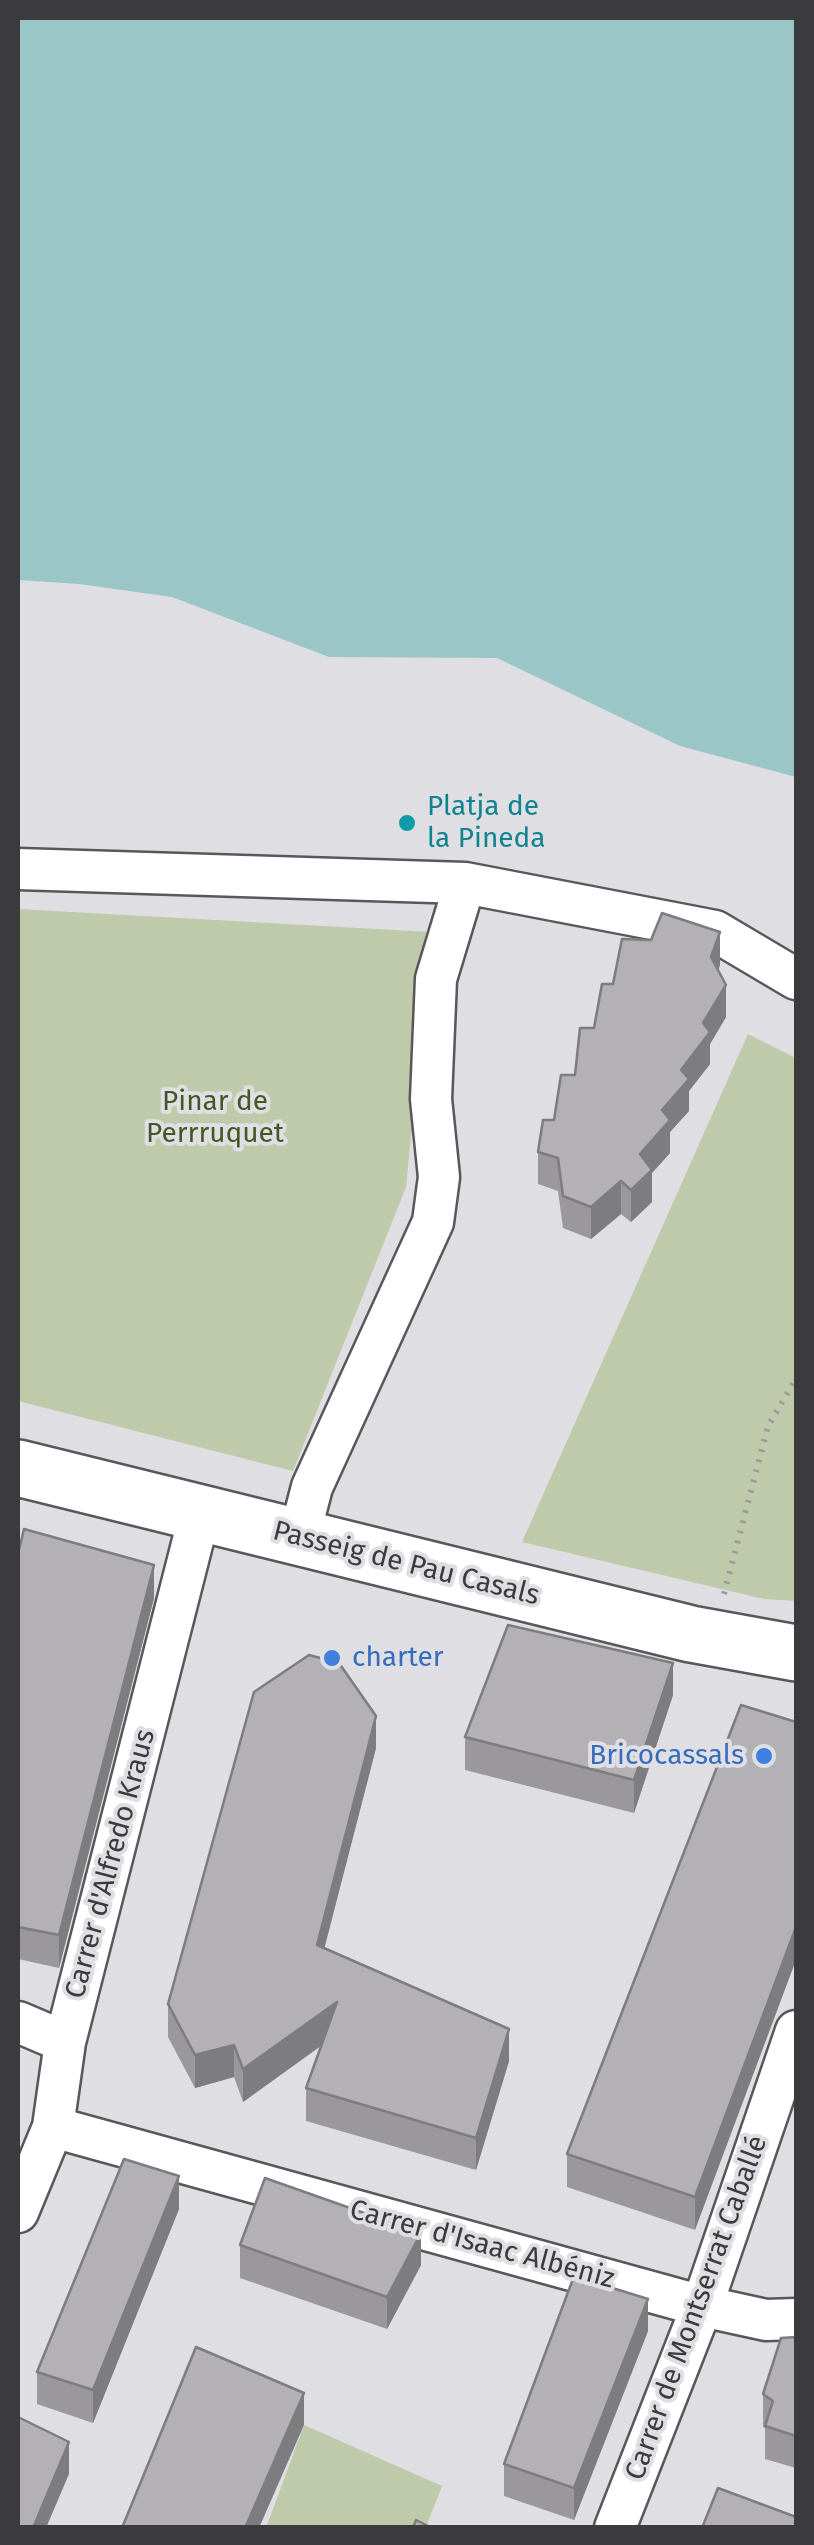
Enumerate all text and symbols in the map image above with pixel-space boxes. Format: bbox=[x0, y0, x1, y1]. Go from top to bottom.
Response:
place label: Platja de la Pineda bbox=[427, 790, 546, 856]
marker: Platja de la Pineda bbox=[396, 812, 418, 834]
park label: Pinar de Perrruquet bbox=[146, 1085, 284, 1151]
street label: Passeig de Pau Casals bbox=[269, 1515, 543, 1613]
place label: charter bbox=[352, 1641, 444, 1675]
marker: charter bbox=[321, 1647, 343, 1669]
street label: Carrer d'Alfredo Kraus bbox=[59, 1726, 163, 2002]
place label: Bricocassals bbox=[589, 1739, 744, 1773]
marker: Bricocassals bbox=[753, 1745, 775, 1767]
street label: Carrer de Montserrat Caballé bbox=[619, 2131, 775, 2485]
street label: Carrer d'Isaac Albéniz bbox=[346, 2193, 618, 2297]

